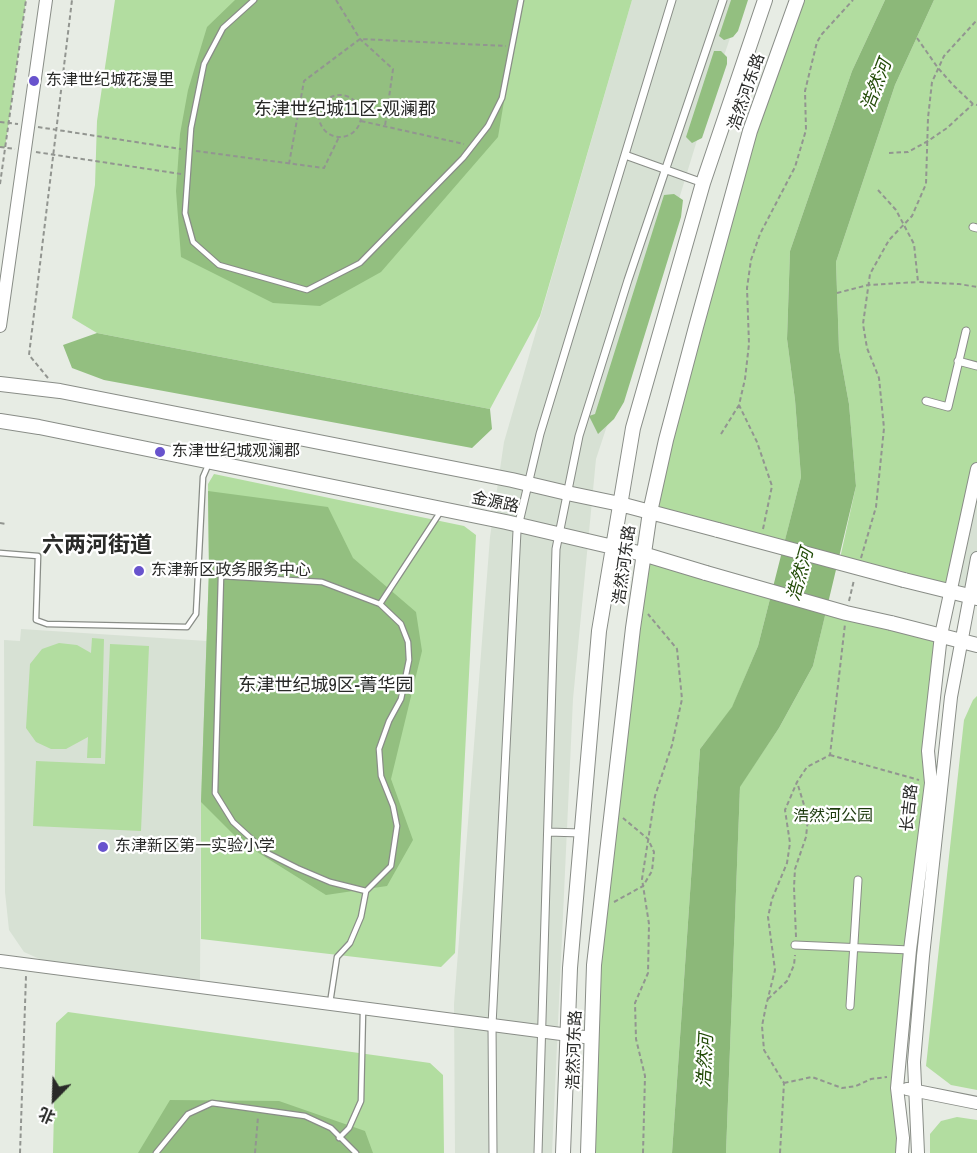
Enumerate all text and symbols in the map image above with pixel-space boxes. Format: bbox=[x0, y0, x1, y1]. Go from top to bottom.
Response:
street label: 浩然河东路 bbox=[725, 51, 769, 133]
water label: 浩然河 bbox=[857, 57, 897, 115]
place label: 东津世纪城花漫里 bbox=[46, 71, 174, 91]
marker: 东津世纪城花漫里 bbox=[27, 74, 41, 88]
district label: 东津世纪城11区-观澜郡 bbox=[254, 99, 436, 121]
place label: 东津世纪城观澜郡 bbox=[172, 442, 300, 462]
marker: 东津世纪城观澜郡 bbox=[153, 445, 167, 459]
street label: 金源路 bbox=[470, 489, 520, 517]
street label: 浩然河东路 bbox=[610, 524, 640, 606]
district label: 六两河街道 bbox=[42, 533, 152, 559]
water label: 浩然河 bbox=[783, 546, 819, 604]
place label: 东津新区政务服务中心 bbox=[151, 561, 311, 581]
marker: 东津新区政务服务中心 bbox=[132, 564, 146, 578]
district label: 东津世纪城9区-菁华园 bbox=[238, 675, 414, 697]
street label: 长吉路 bbox=[898, 783, 922, 833]
park label: 浩然河公园 bbox=[793, 807, 873, 827]
place label: 东津新区第一实验小学 bbox=[115, 837, 275, 857]
marker: 东津新区第一实验小学 bbox=[96, 840, 110, 854]
street label: 浩然河东路 bbox=[564, 1010, 586, 1090]
water label: 浩然河 bbox=[694, 1033, 718, 1089]
north arrow bbox=[24, 1069, 84, 1129]
text: 北 bbox=[35, 1102, 59, 1129]

